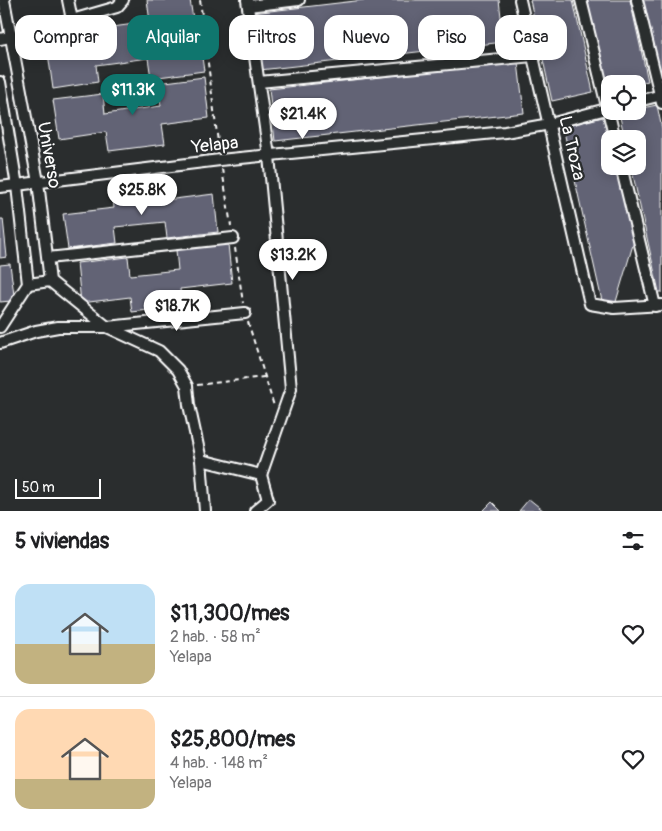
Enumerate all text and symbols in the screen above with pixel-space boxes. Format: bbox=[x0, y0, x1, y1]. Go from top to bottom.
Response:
chip: Comprar bbox=[15, 15, 117, 60]
chip: Alquilar bbox=[127, 15, 219, 60]
chip: Filtros bbox=[229, 15, 314, 60]
chip: Nuevo bbox=[324, 15, 408, 60]
chip: Piso bbox=[418, 15, 485, 60]
chip: Casa bbox=[495, 15, 567, 60]
pin: $11.3K bbox=[92, 74, 174, 116]
map controls bbox=[601, 75, 646, 175]
button: locate bbox=[601, 75, 646, 120]
text: $11.3K bbox=[111, 80, 155, 100]
pin: $21.4K bbox=[262, 98, 344, 140]
text: $21.4K bbox=[280, 104, 326, 124]
street label: La Troza bbox=[553, 114, 591, 182]
street label: Universo bbox=[32, 120, 66, 190]
button: layers bbox=[601, 130, 646, 175]
street label: Yelapa bbox=[189, 131, 240, 159]
pin: $25.8K bbox=[101, 174, 183, 216]
text: $25.8K bbox=[118, 180, 166, 200]
pin: $13.2K bbox=[252, 238, 334, 281]
text: $13.2K bbox=[270, 245, 316, 265]
pin: $18.7K bbox=[136, 290, 218, 332]
text: $18.7K bbox=[155, 296, 199, 316]
scale bar bbox=[15, 476, 101, 499]
text: 50 m bbox=[22, 479, 55, 496]
icon: filters bbox=[619, 527, 647, 555]
text: 5 viviendas bbox=[15, 528, 109, 555]
text: $11,300/mes bbox=[170, 600, 289, 627]
icon: home bbox=[55, 604, 115, 664]
icon: heart bbox=[619, 620, 647, 648]
text: 2 hab. · 58 m² bbox=[170, 627, 261, 647]
text: Yelapa bbox=[170, 647, 212, 667]
text: $25,800/mes bbox=[170, 726, 295, 753]
icon: home bbox=[55, 729, 115, 789]
icon: heart bbox=[619, 745, 647, 773]
text: 4 hab. · 148 m² bbox=[170, 753, 268, 773]
text: Yelapa bbox=[170, 773, 212, 793]

